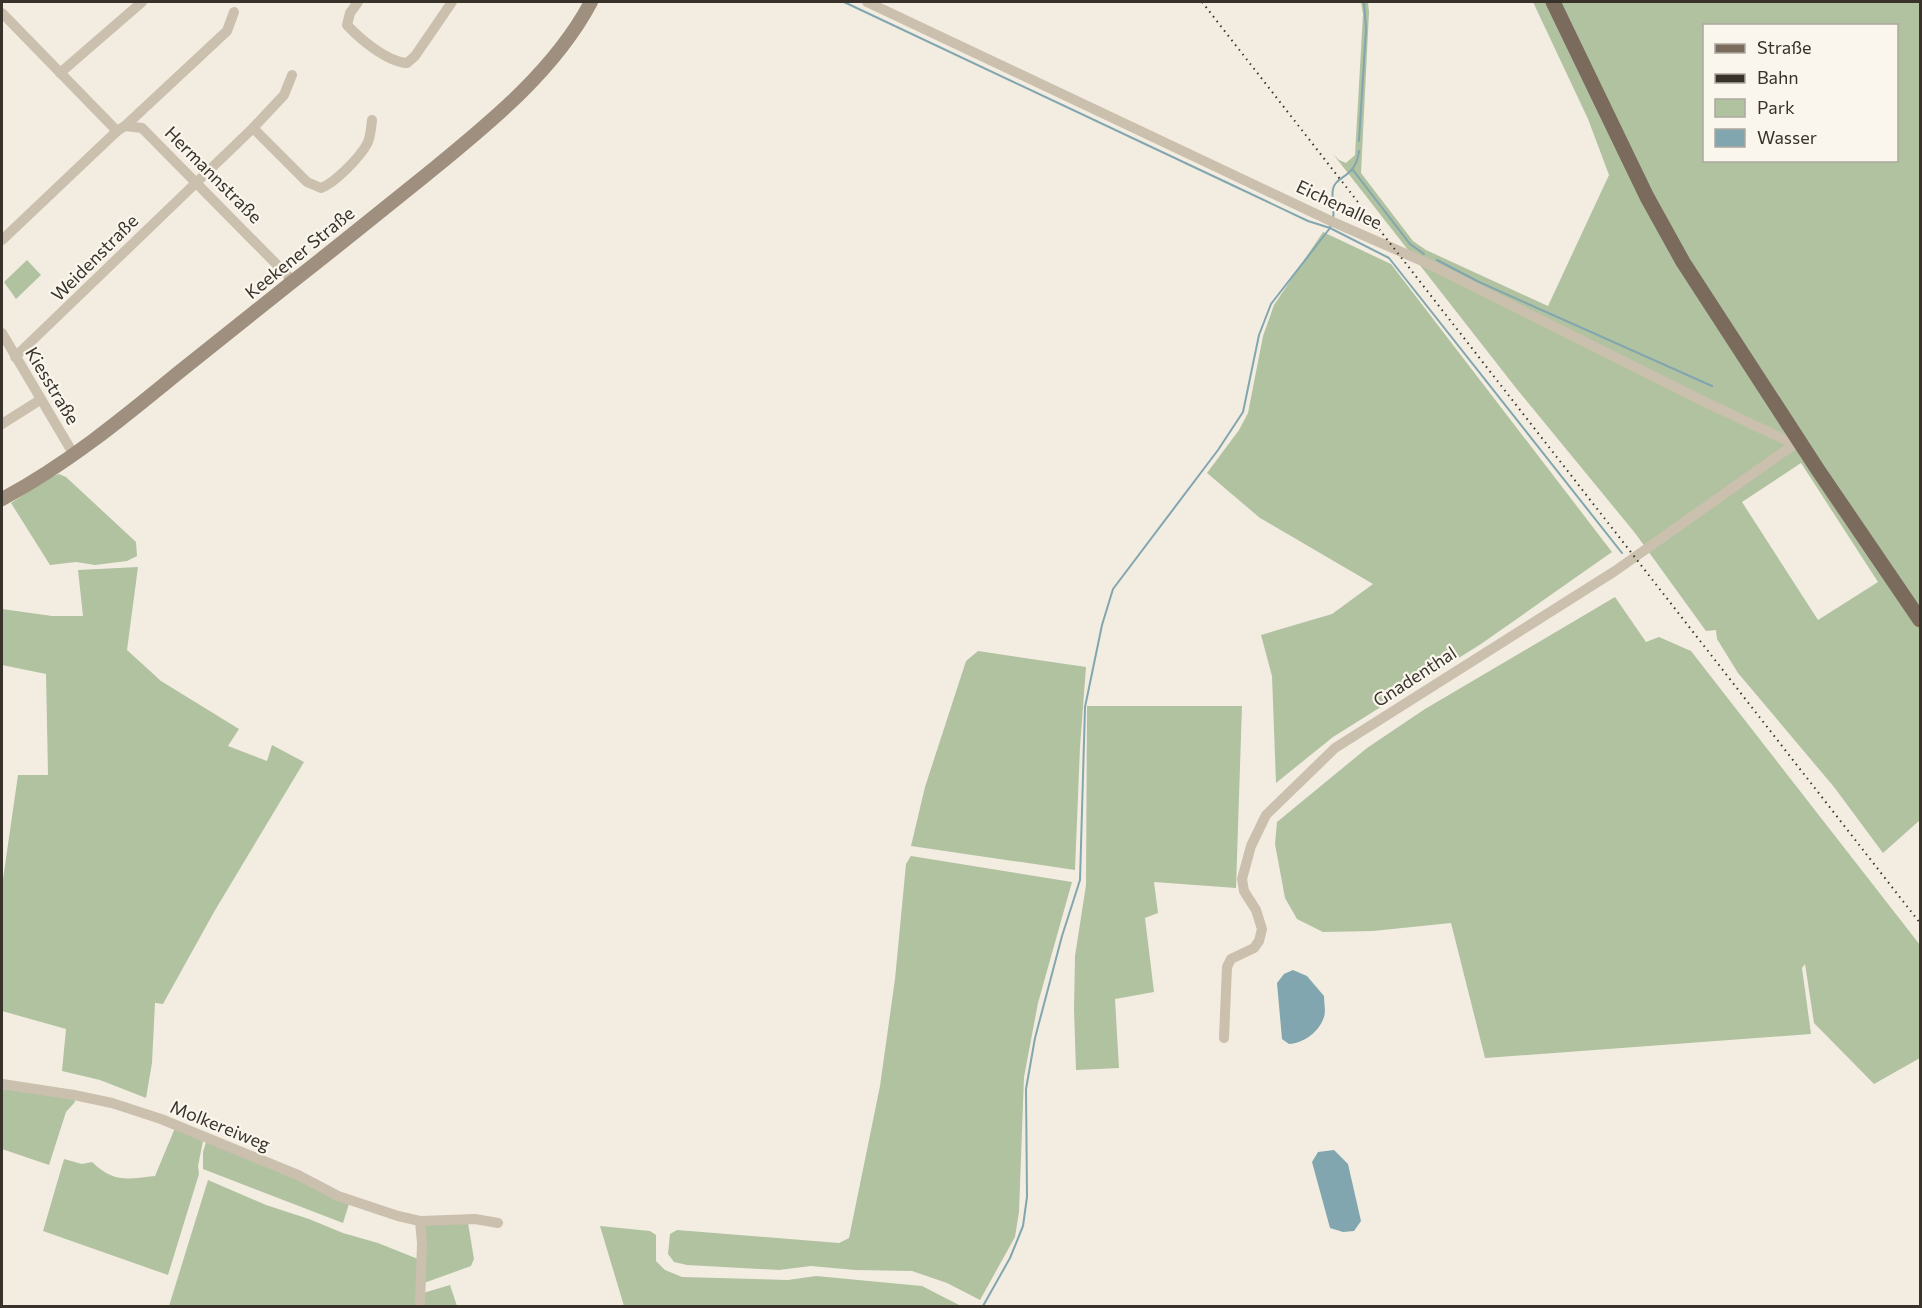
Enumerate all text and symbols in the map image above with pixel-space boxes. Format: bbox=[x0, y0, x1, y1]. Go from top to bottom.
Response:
legend bbox=[1703, 24, 1898, 162]
text: Straße bbox=[1757, 36, 1812, 58]
text: Bahn bbox=[1757, 66, 1799, 88]
text: Park bbox=[1757, 96, 1795, 118]
street label: Hermannstraße bbox=[161, 121, 267, 227]
text: Wasser bbox=[1757, 126, 1817, 148]
street label: Eichenallee bbox=[1293, 175, 1386, 233]
street label: Keekener Straße bbox=[240, 201, 358, 303]
street label: Weidenstraße bbox=[46, 209, 142, 305]
street label: Kiesstraße bbox=[21, 343, 85, 428]
street label: Gnadenthal bbox=[1369, 641, 1460, 711]
street label: Molkereiweg bbox=[167, 1095, 274, 1155]

